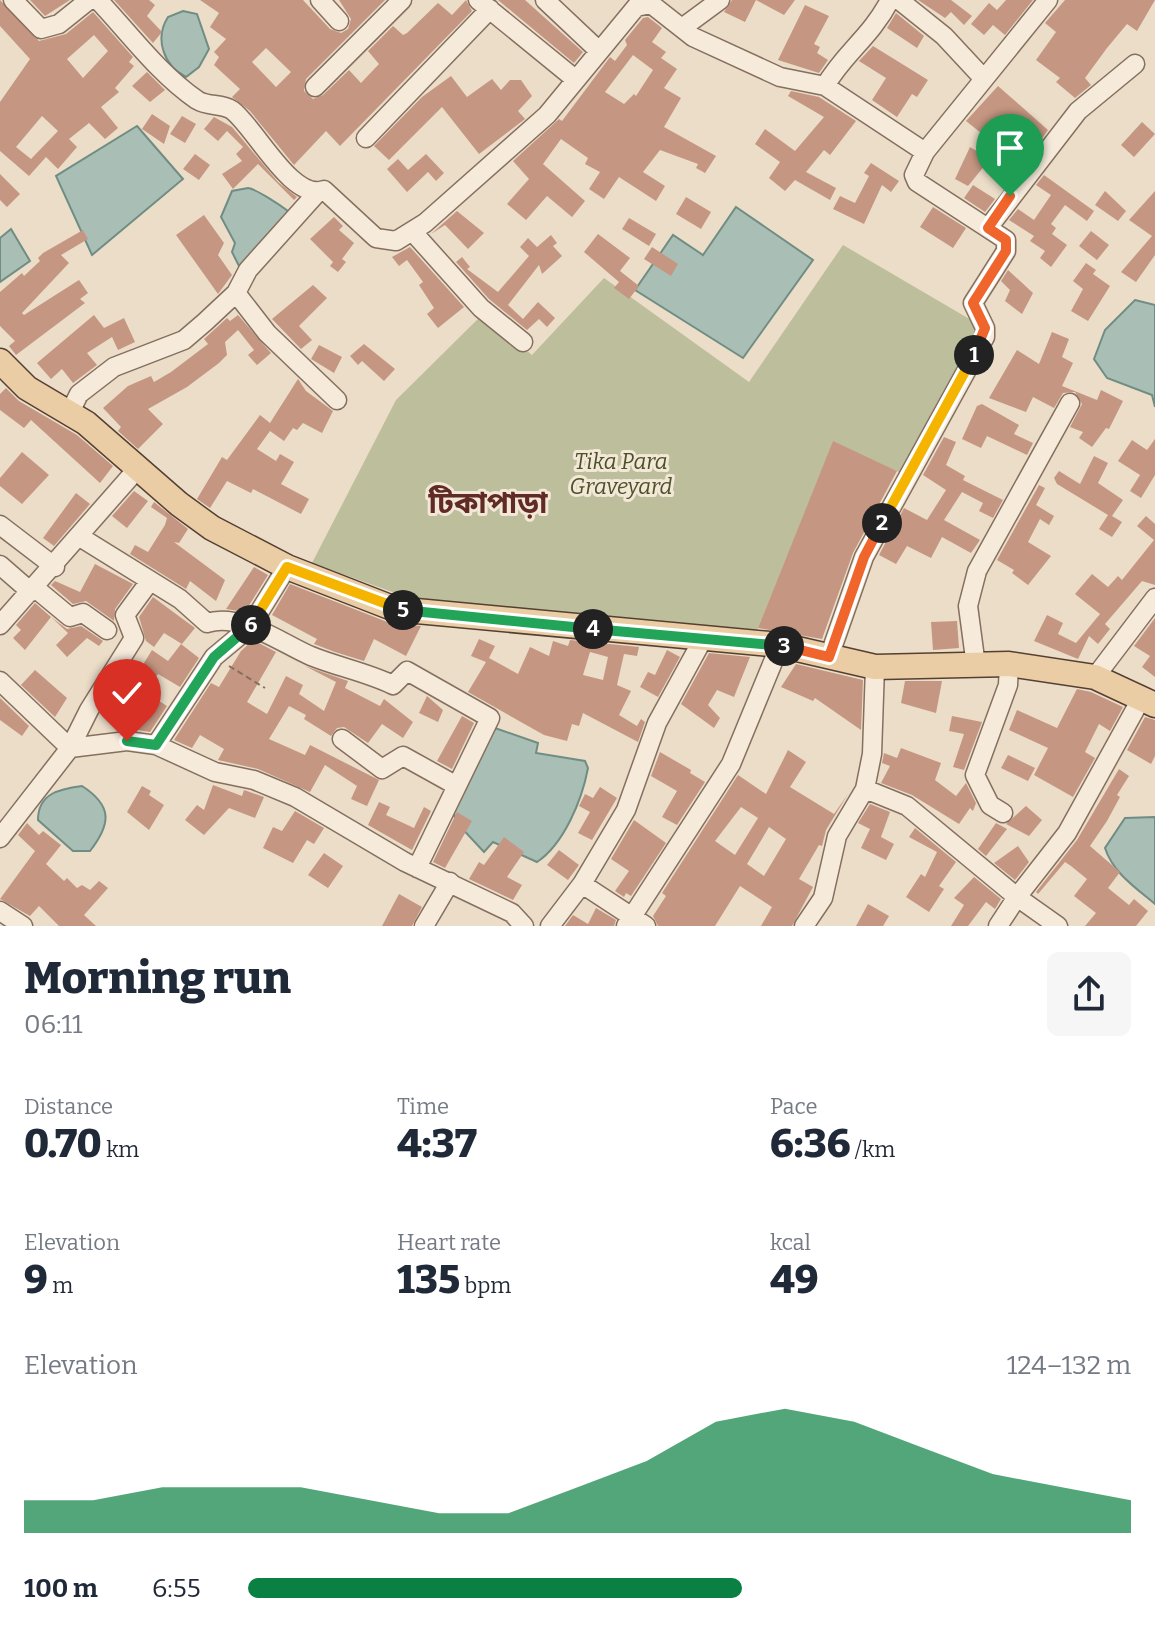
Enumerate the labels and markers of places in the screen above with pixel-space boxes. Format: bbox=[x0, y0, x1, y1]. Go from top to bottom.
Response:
pin bbox=[976, 114, 1044, 196]
pin: 1 bbox=[954, 335, 994, 375]
pin: 2 bbox=[862, 503, 902, 543]
pin: 5 bbox=[383, 590, 423, 630]
pin: 6 bbox=[231, 605, 271, 645]
pin: 4 bbox=[573, 609, 613, 649]
pin: 3 bbox=[764, 626, 804, 666]
pin bbox=[93, 659, 161, 741]

